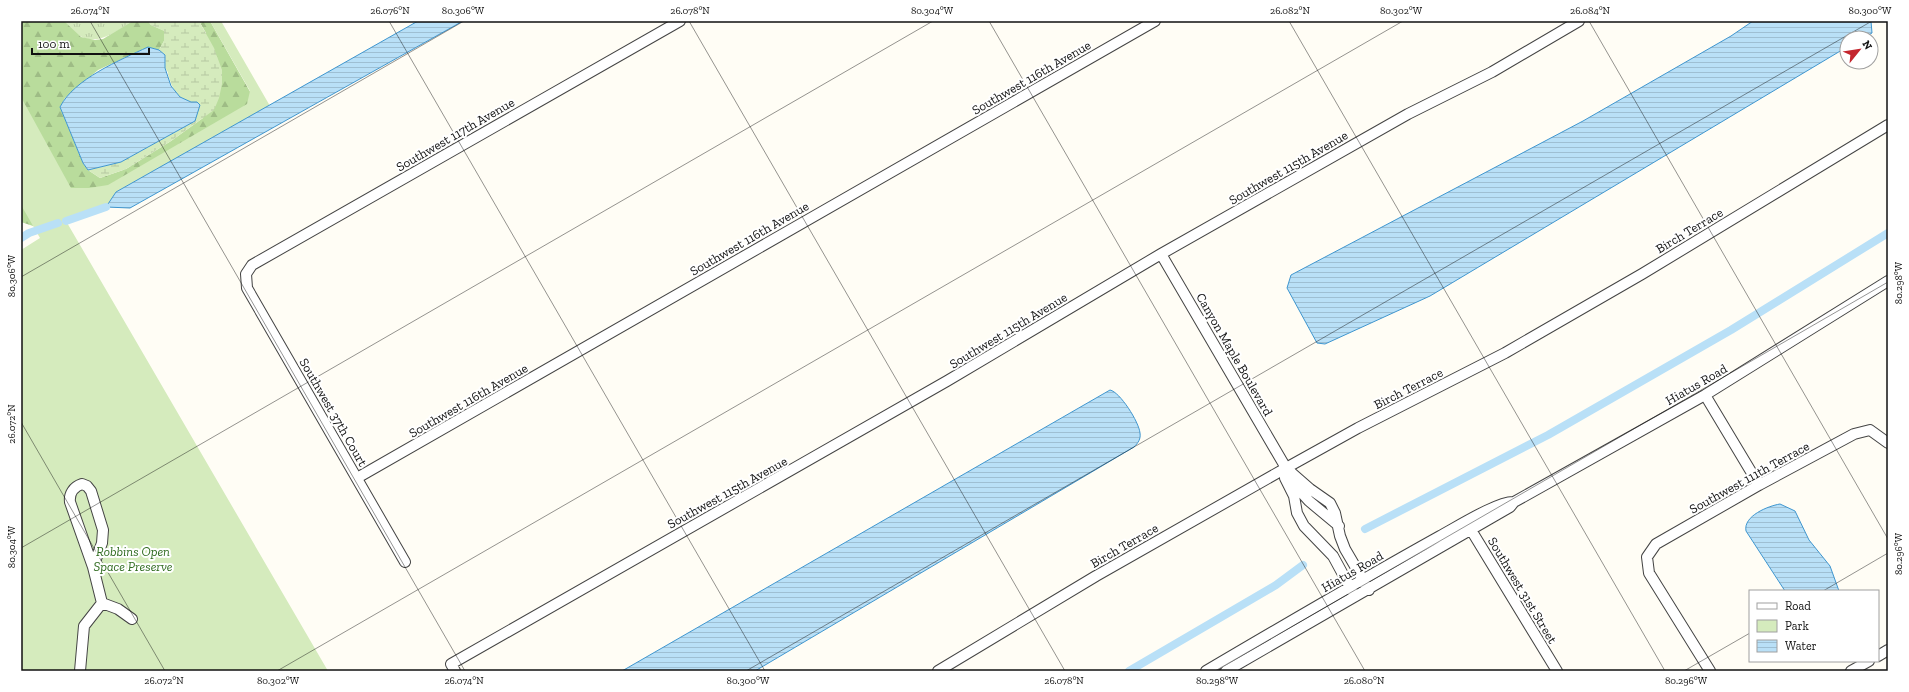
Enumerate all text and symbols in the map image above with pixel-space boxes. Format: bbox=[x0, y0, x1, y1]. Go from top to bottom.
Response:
text: 26.074°N bbox=[70, 5, 110, 17]
text: 26.076°N bbox=[370, 5, 410, 17]
text: 80.306°W bbox=[442, 5, 485, 17]
text: 26.078°N bbox=[670, 5, 710, 17]
text: 80.304°W bbox=[911, 5, 954, 17]
text: 26.082°N bbox=[1270, 5, 1311, 17]
text: 80.302°W bbox=[1380, 5, 1423, 17]
text: 26.084°N bbox=[1570, 5, 1611, 17]
text: 80.300°W bbox=[1849, 5, 1892, 17]
scale bar bbox=[32, 30, 149, 56]
north arrow bbox=[1839, 30, 1879, 70]
text: 100 m bbox=[38, 37, 70, 51]
street label: Southwest 116th Avenue bbox=[969, 37, 1093, 118]
text: N bbox=[1860, 38, 1875, 53]
street label: Southwest 117th Avenue bbox=[394, 94, 517, 174]
street label: Southwest 115th Avenue bbox=[1226, 127, 1350, 208]
street label: Southwest 116th Avenue bbox=[687, 198, 811, 279]
street label: Birch Terrace bbox=[1653, 205, 1725, 256]
text: 80.306°W bbox=[6, 254, 18, 297]
text: 80.298°W bbox=[1893, 261, 1905, 304]
street label: Southwest 115th Avenue bbox=[947, 289, 1070, 372]
street label: Canyon Maple Boulevard bbox=[1193, 290, 1276, 418]
street label: Southwest 37th Court bbox=[297, 356, 371, 469]
street label: Southwest 116th Avenue bbox=[406, 360, 530, 441]
street label: Hiatus Road bbox=[1663, 361, 1730, 408]
street label: Birch Terrace bbox=[1371, 365, 1445, 412]
text: 26.072°N bbox=[6, 404, 18, 444]
street label: Southwest 111th Terrace bbox=[1687, 438, 1812, 517]
street label: Southwest 115th Avenue bbox=[665, 453, 790, 532]
street label: Birch Terrace bbox=[1088, 520, 1161, 571]
text: 80.304°W bbox=[6, 525, 18, 568]
text: 80.296°W bbox=[1893, 532, 1905, 575]
street label: Southwest 31st Street bbox=[1485, 534, 1560, 646]
park label: Robbins Open Space Preserve bbox=[93, 544, 173, 574]
street label: Hiatus Road bbox=[1319, 548, 1386, 595]
legend bbox=[1749, 590, 1879, 662]
text: Road bbox=[1785, 599, 1811, 613]
text: Park bbox=[1785, 619, 1810, 633]
text: Water bbox=[1785, 639, 1817, 653]
text: 26.072°N bbox=[144, 675, 184, 687]
text: 80.302°W bbox=[257, 675, 300, 687]
text: 26.074°N bbox=[444, 675, 484, 687]
text: 80.300°W bbox=[727, 675, 770, 687]
text: 26.078°N bbox=[1044, 675, 1084, 687]
text: 80.298°W bbox=[1196, 675, 1239, 687]
text: 26.080°N bbox=[1344, 675, 1385, 687]
text: 80.296°W bbox=[1665, 675, 1708, 687]

